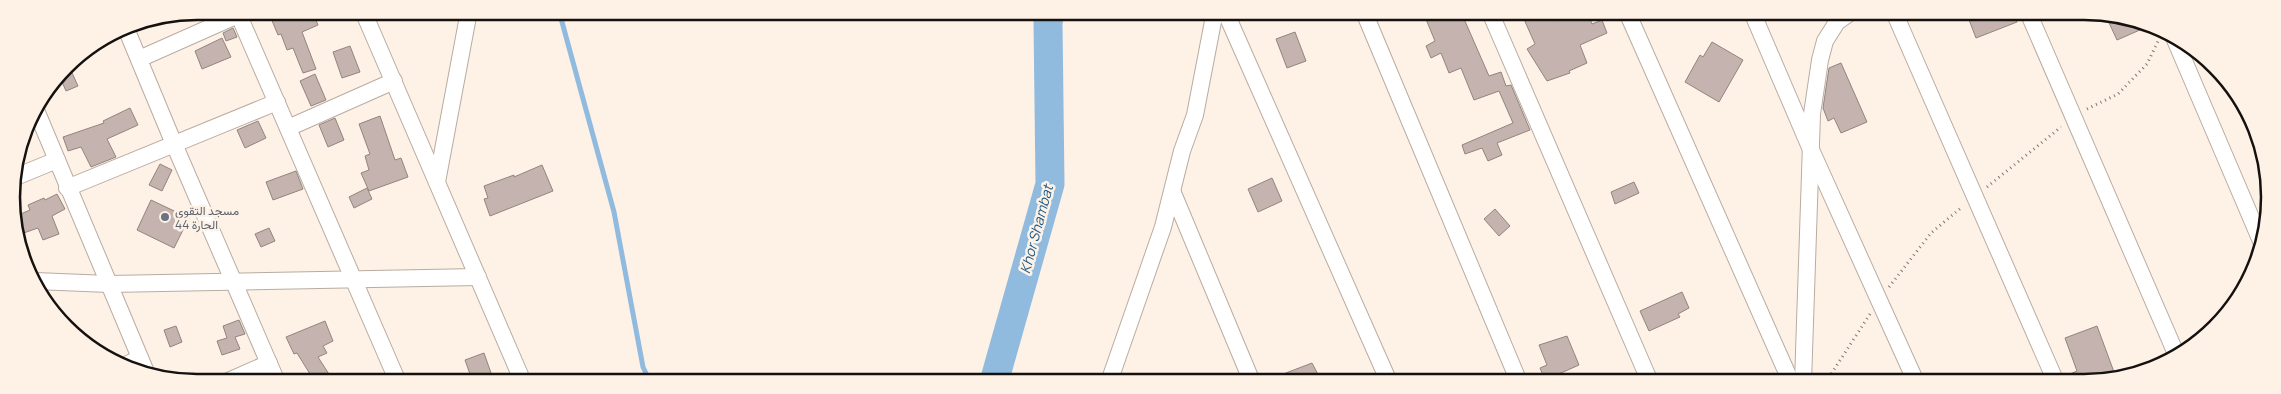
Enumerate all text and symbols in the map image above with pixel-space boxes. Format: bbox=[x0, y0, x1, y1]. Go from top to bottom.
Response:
water label: Khor Shambat bbox=[1015, 181, 1057, 275]
place label: مسجد التقوي الحارة 44 bbox=[175, 202, 239, 233]
marker: مسجد التقوي الحارة 44 bbox=[159, 211, 171, 223]

